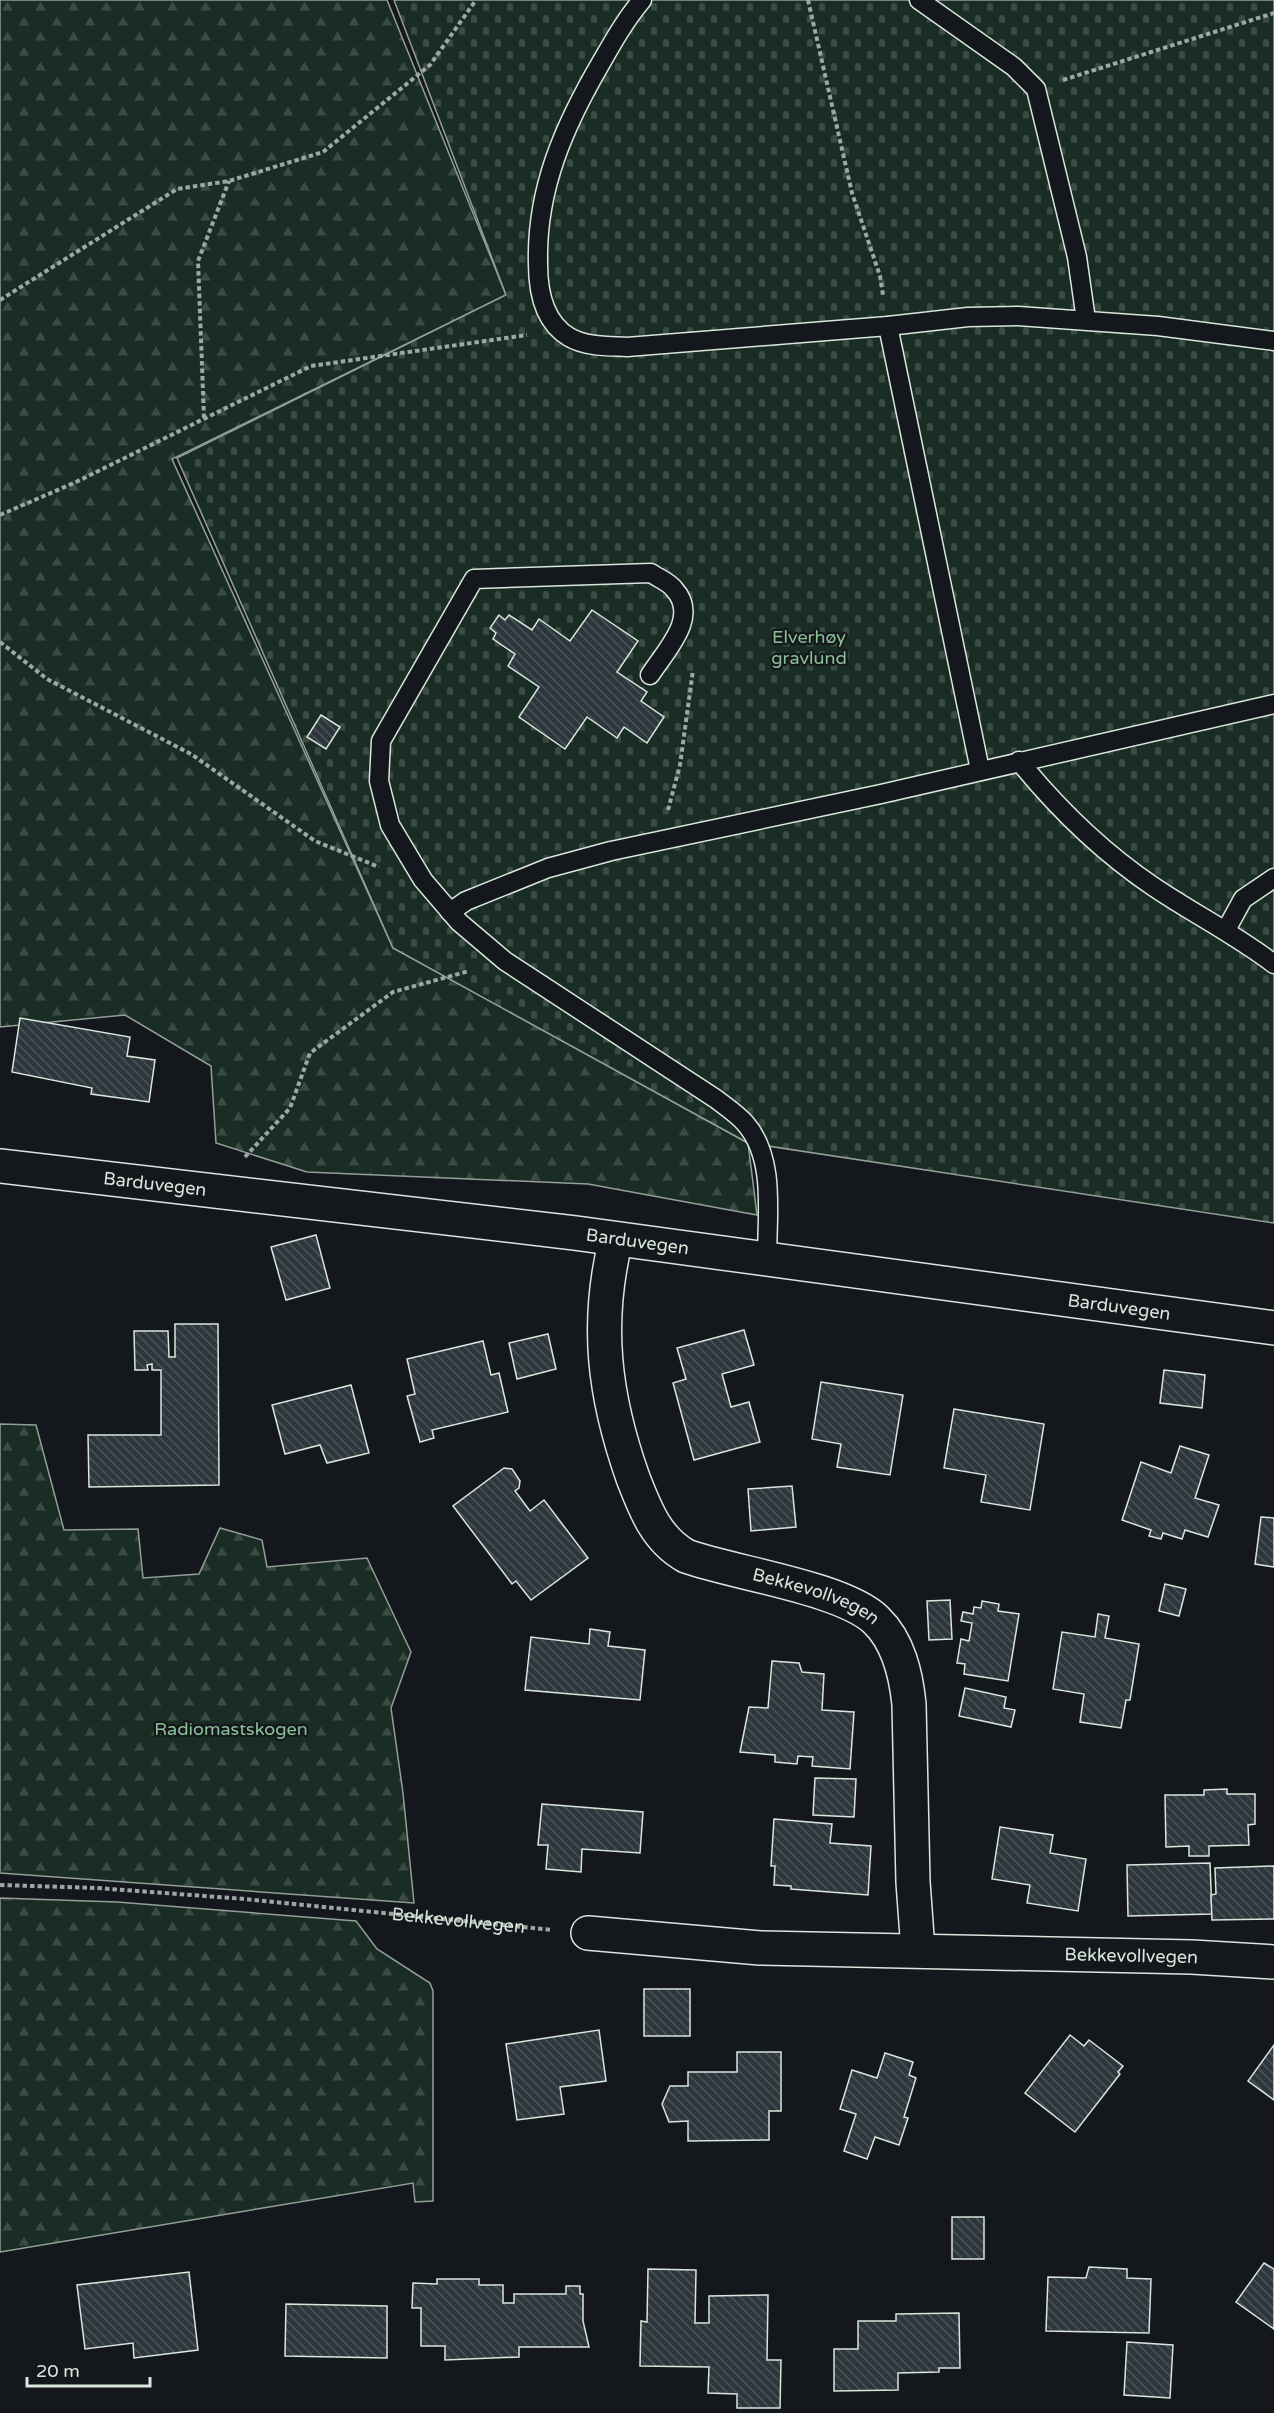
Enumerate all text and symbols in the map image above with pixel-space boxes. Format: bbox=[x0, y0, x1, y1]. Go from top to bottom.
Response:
park label: Elverhøy gravlund bbox=[771, 626, 847, 669]
street label: Barduvegen bbox=[102, 1167, 208, 1201]
street label: Barduvegen bbox=[585, 1224, 690, 1259]
street label: Barduvegen bbox=[1066, 1289, 1172, 1325]
street label: Bekkevollvegen bbox=[750, 1563, 884, 1629]
park label: Radiomastskogen bbox=[154, 1718, 308, 1740]
street label: Bekkevollvegen bbox=[391, 1903, 526, 1938]
street label: Bekkevollvegen bbox=[1064, 1943, 1199, 1968]
scale bar bbox=[27, 2350, 150, 2388]
text: 20 m bbox=[36, 2360, 80, 2382]

